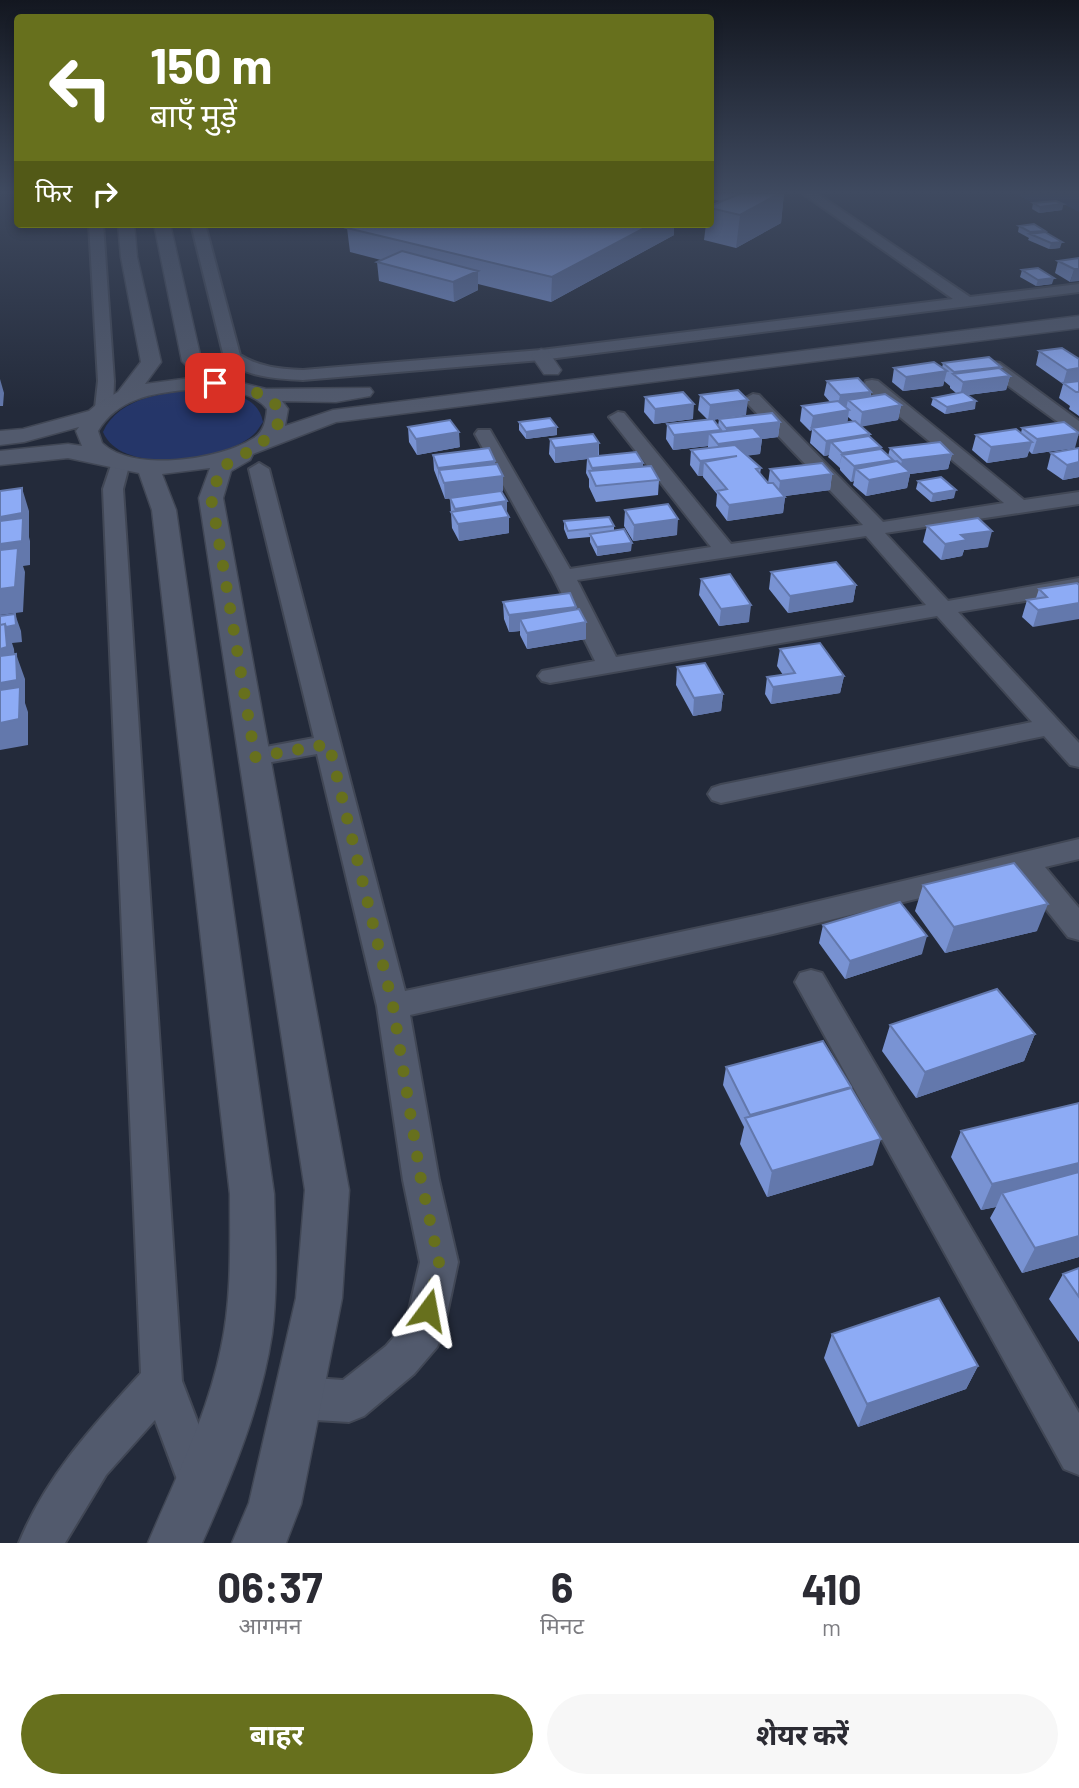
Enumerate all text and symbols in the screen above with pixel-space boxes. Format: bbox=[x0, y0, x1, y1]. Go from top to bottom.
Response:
text: 150 m bbox=[150, 35, 272, 94]
icon: left bbox=[35, 42, 126, 133]
text: बाएँ मुड़ें bbox=[150, 95, 237, 133]
icon: right bbox=[86, 175, 124, 213]
text: फिर bbox=[35, 176, 72, 207]
pin bbox=[185, 353, 245, 413]
icon: arrive bbox=[196, 364, 234, 402]
position arrow bbox=[391, 1273, 465, 1347]
text: 06:37 bbox=[217, 1561, 323, 1611]
text: 6 bbox=[551, 1561, 573, 1611]
text: 410 bbox=[801, 1563, 862, 1613]
text: आगमन bbox=[239, 1611, 302, 1639]
text: मिनट bbox=[540, 1611, 584, 1639]
text: m bbox=[822, 1613, 841, 1641]
button: बाहर bbox=[21, 1694, 533, 1774]
button: शेयर करें bbox=[547, 1694, 1058, 1774]

